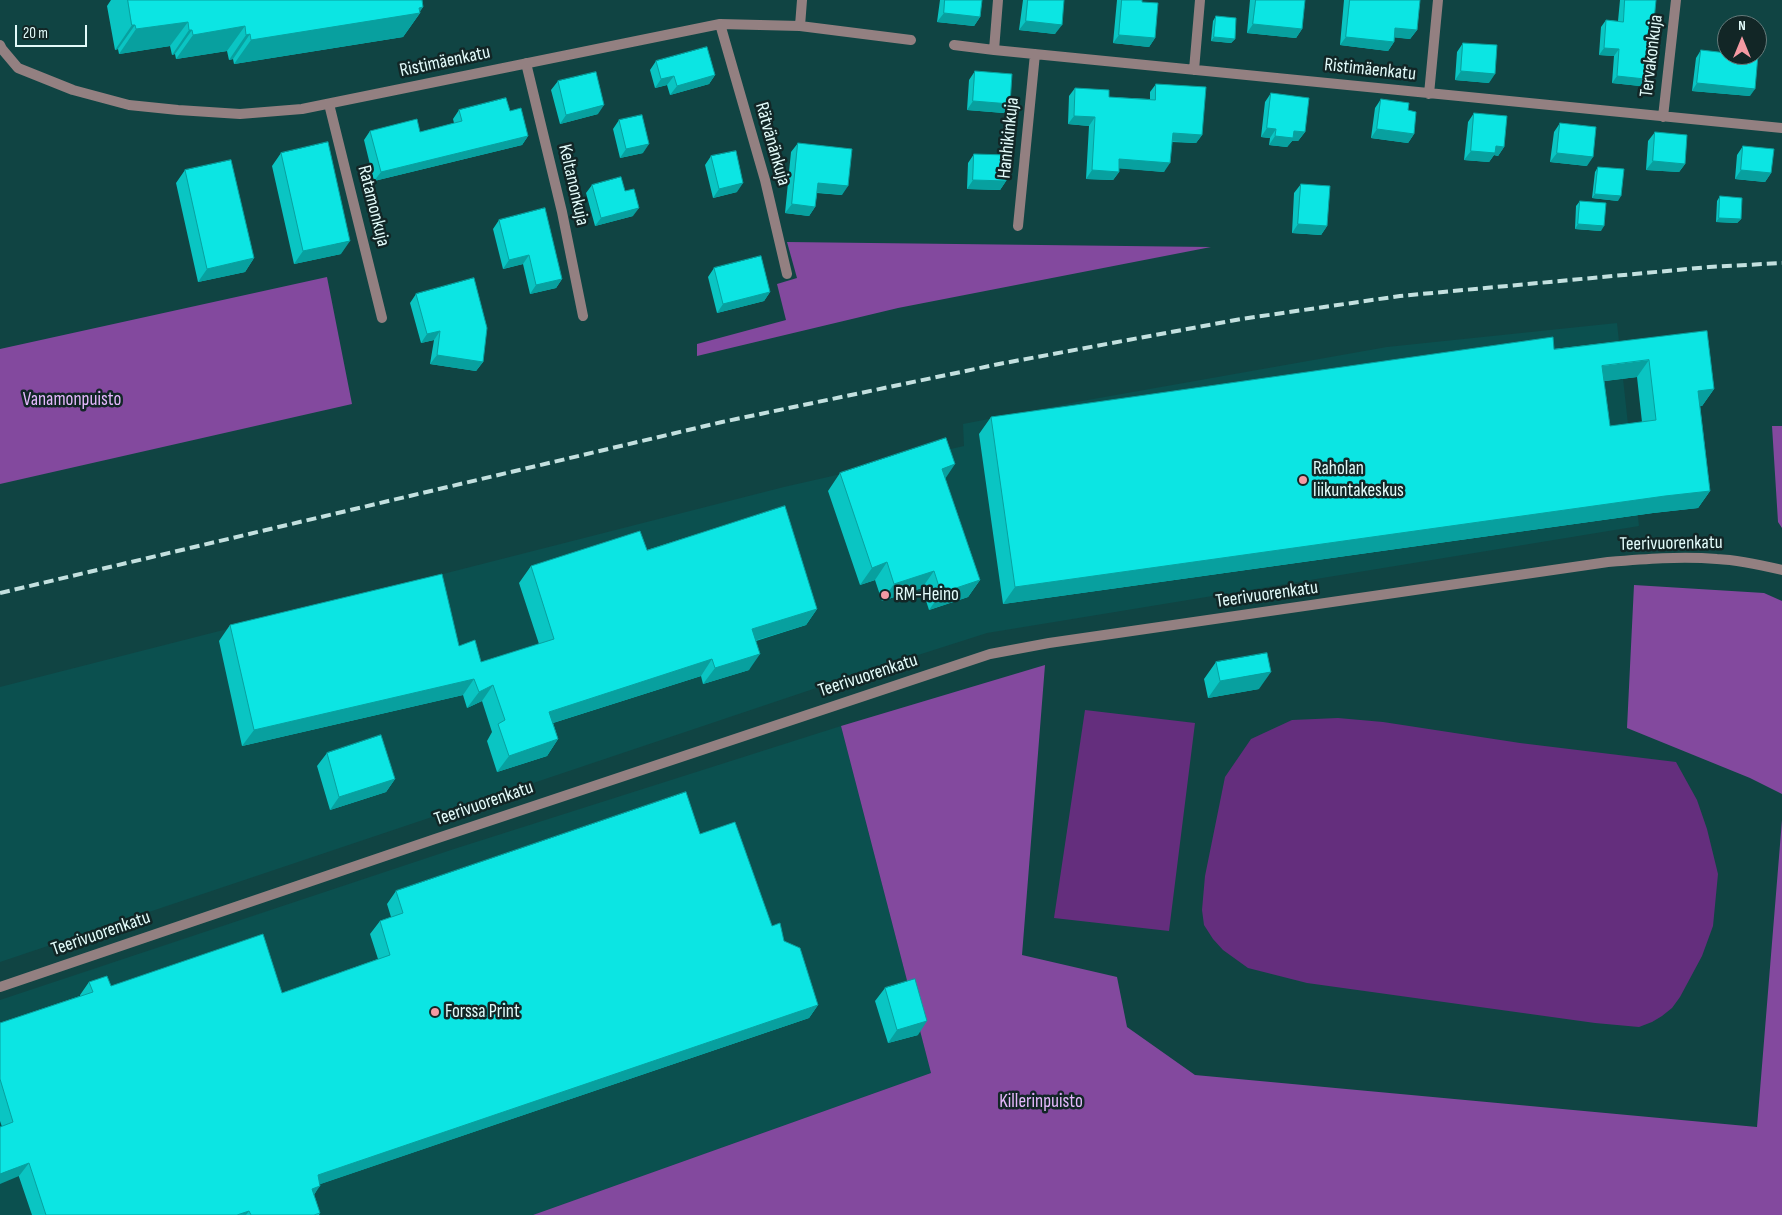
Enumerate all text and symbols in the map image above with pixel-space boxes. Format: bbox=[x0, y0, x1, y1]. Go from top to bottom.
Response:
street label: Tervakonkuja bbox=[1636, 13, 1668, 99]
scale bar bbox=[18, 15, 90, 47]
north arrow bbox=[1717, 15, 1767, 65]
text: N bbox=[1738, 17, 1746, 34]
text: 20 m bbox=[23, 24, 48, 43]
street label: Ristimäenkatu bbox=[398, 41, 492, 83]
street label: Ristimäenkatu bbox=[1323, 54, 1417, 86]
street label: Hanhikinkuja bbox=[993, 96, 1025, 180]
street label: Rätvänänkuja bbox=[749, 100, 795, 188]
street label: Keltanonkuja bbox=[553, 142, 593, 228]
street label: Ratamonkuja bbox=[352, 163, 394, 249]
park label: Vanamonpuisto bbox=[23, 389, 121, 411]
place label: Raholan liikuntakeskus bbox=[1313, 458, 1404, 502]
marker: Raholan liikuntakeskus bbox=[1297, 474, 1309, 486]
street label: Teerivuorenkatu bbox=[1619, 532, 1723, 556]
street label: Teerivuorenkatu bbox=[1214, 577, 1320, 613]
place label: RM-Heino bbox=[895, 584, 959, 606]
marker: RM-Heino bbox=[879, 589, 891, 601]
street label: Teerivuorenkatu bbox=[815, 649, 921, 703]
street label: Teerivuorenkatu bbox=[432, 776, 536, 832]
street label: Teerivuorenkatu bbox=[49, 906, 153, 962]
place label: Forssa Print bbox=[445, 1001, 520, 1023]
marker: Forssa Print bbox=[429, 1006, 441, 1018]
park label: Killerinpuisto bbox=[999, 1091, 1083, 1113]

